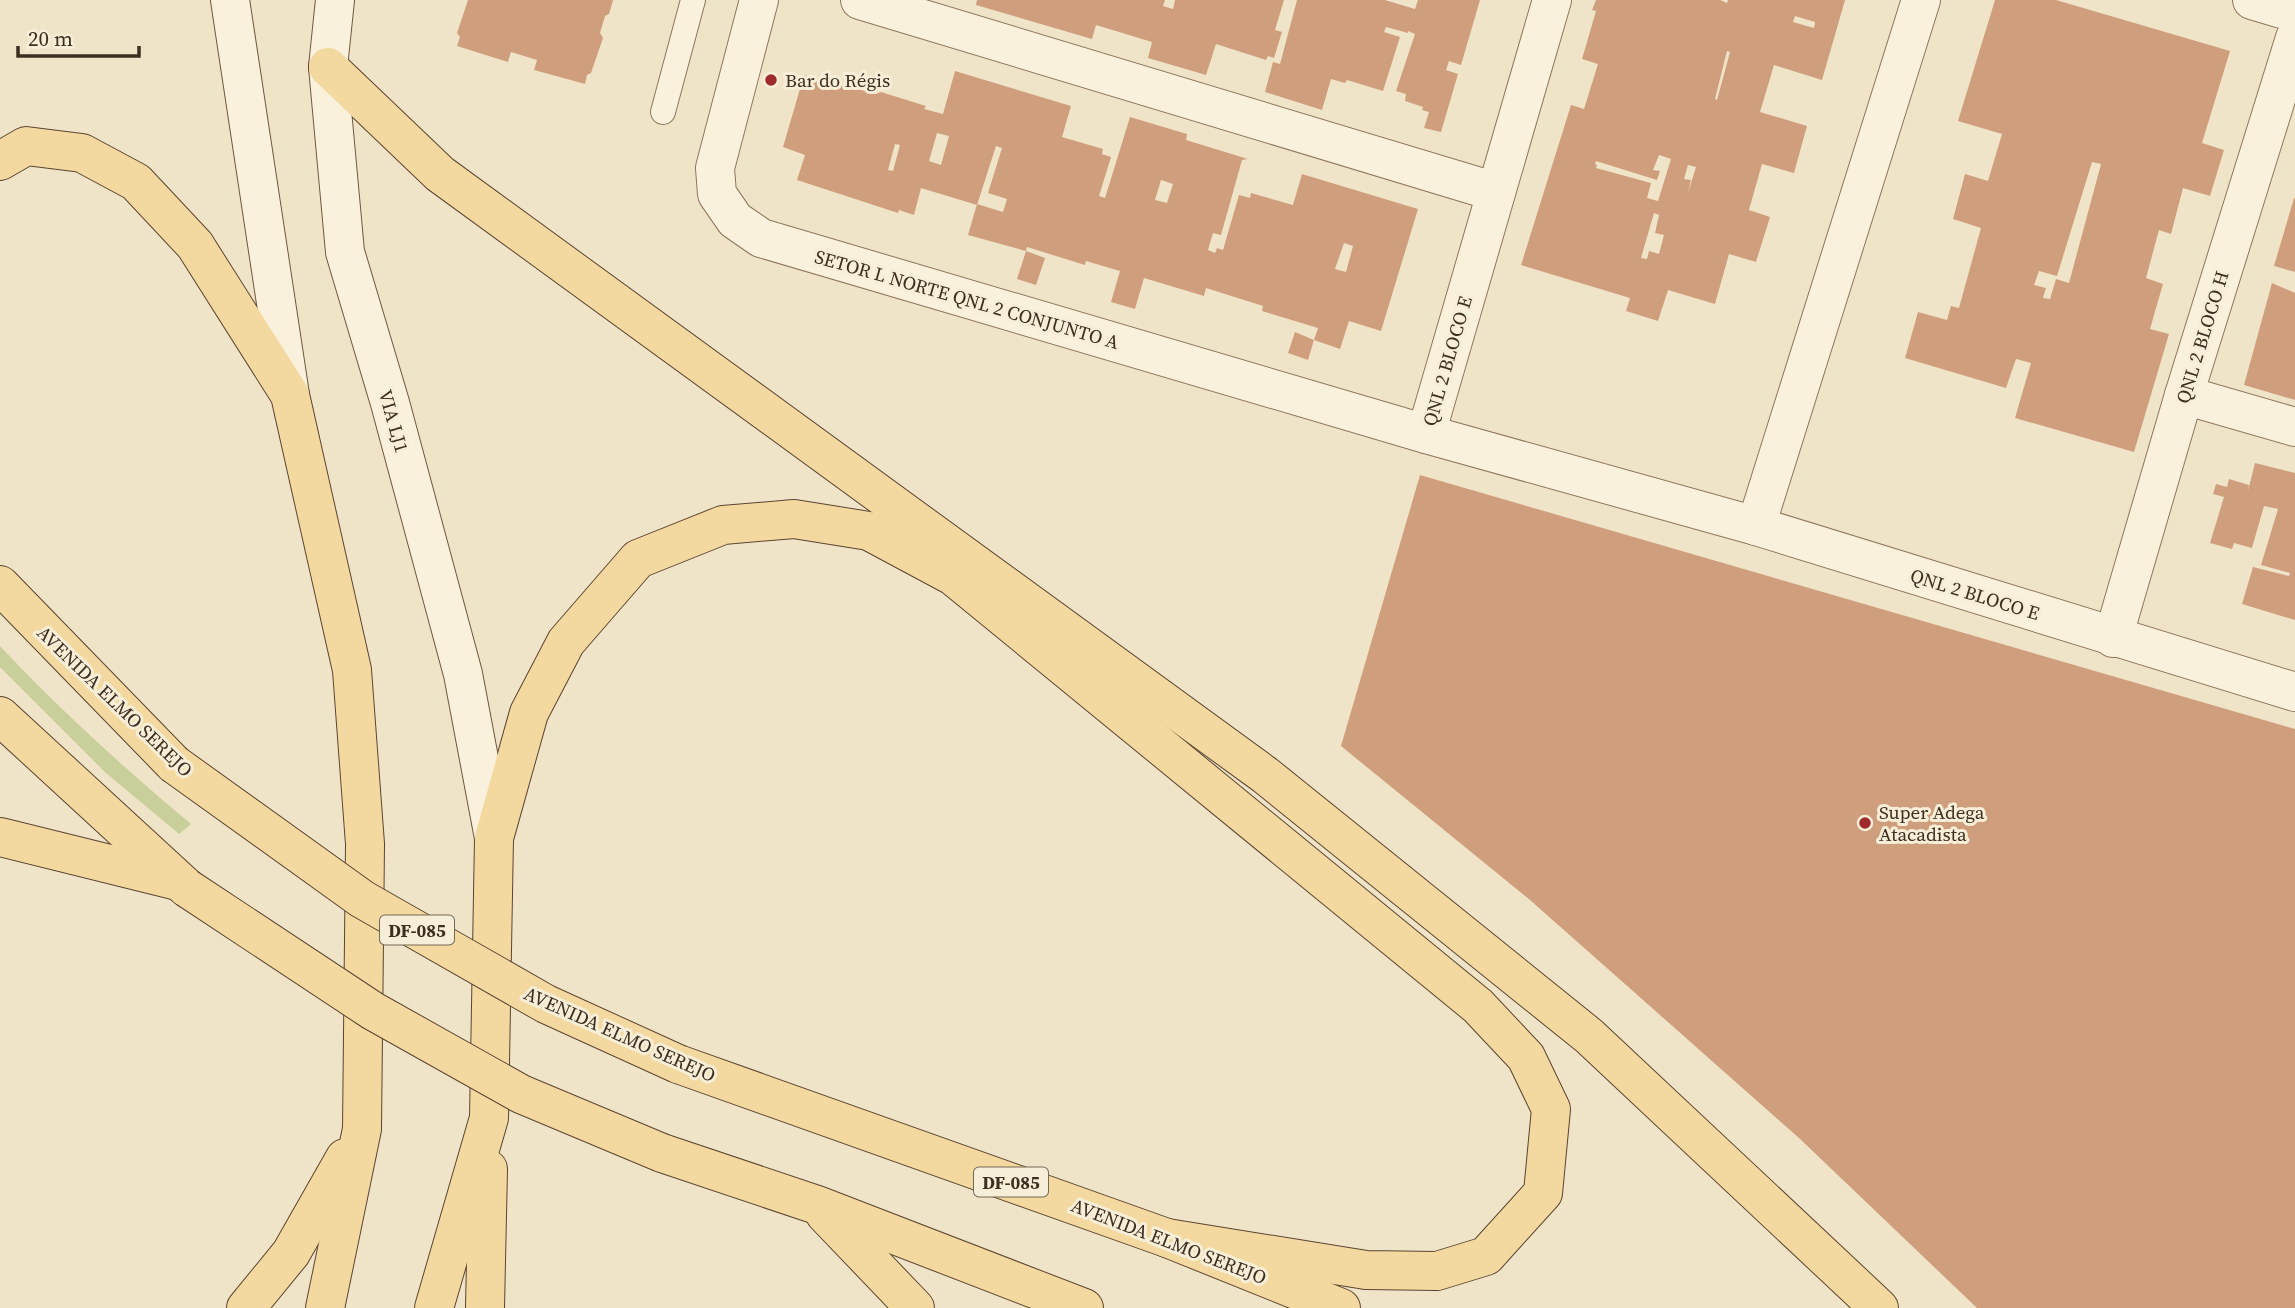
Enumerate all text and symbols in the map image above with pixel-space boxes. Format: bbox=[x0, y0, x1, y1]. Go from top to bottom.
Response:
scale bar bbox=[18, 14, 138, 58]
text: 20 m bbox=[28, 24, 73, 53]
place label: Bar do Régis bbox=[785, 67, 890, 93]
marker: Bar do Régis bbox=[763, 72, 779, 88]
street label: SETOR L NORTE QNL 2 CONJUNTO A bbox=[812, 243, 1123, 355]
street label: QNL 2 BLOCO H bbox=[2169, 267, 2235, 406]
street label: QNL 2 BLOCO E bbox=[1416, 293, 1478, 429]
street label: VIA LJ1 bbox=[373, 386, 415, 456]
street label: QNL 2 BLOCO E bbox=[1907, 562, 2043, 626]
street label: AVENIDA ELMO SEREJO bbox=[31, 620, 199, 782]
place label: Super Adega Atacadista bbox=[1879, 799, 1985, 847]
marker: Super Adega Atacadista bbox=[1857, 815, 1873, 831]
road number: DF-085 bbox=[380, 916, 454, 945]
street label: AVENIDA ELMO SEREJO bbox=[520, 980, 720, 1088]
road number: DF-085 bbox=[974, 1168, 1048, 1196]
street label: AVENIDA ELMO SEREJO bbox=[1068, 1192, 1270, 1290]

